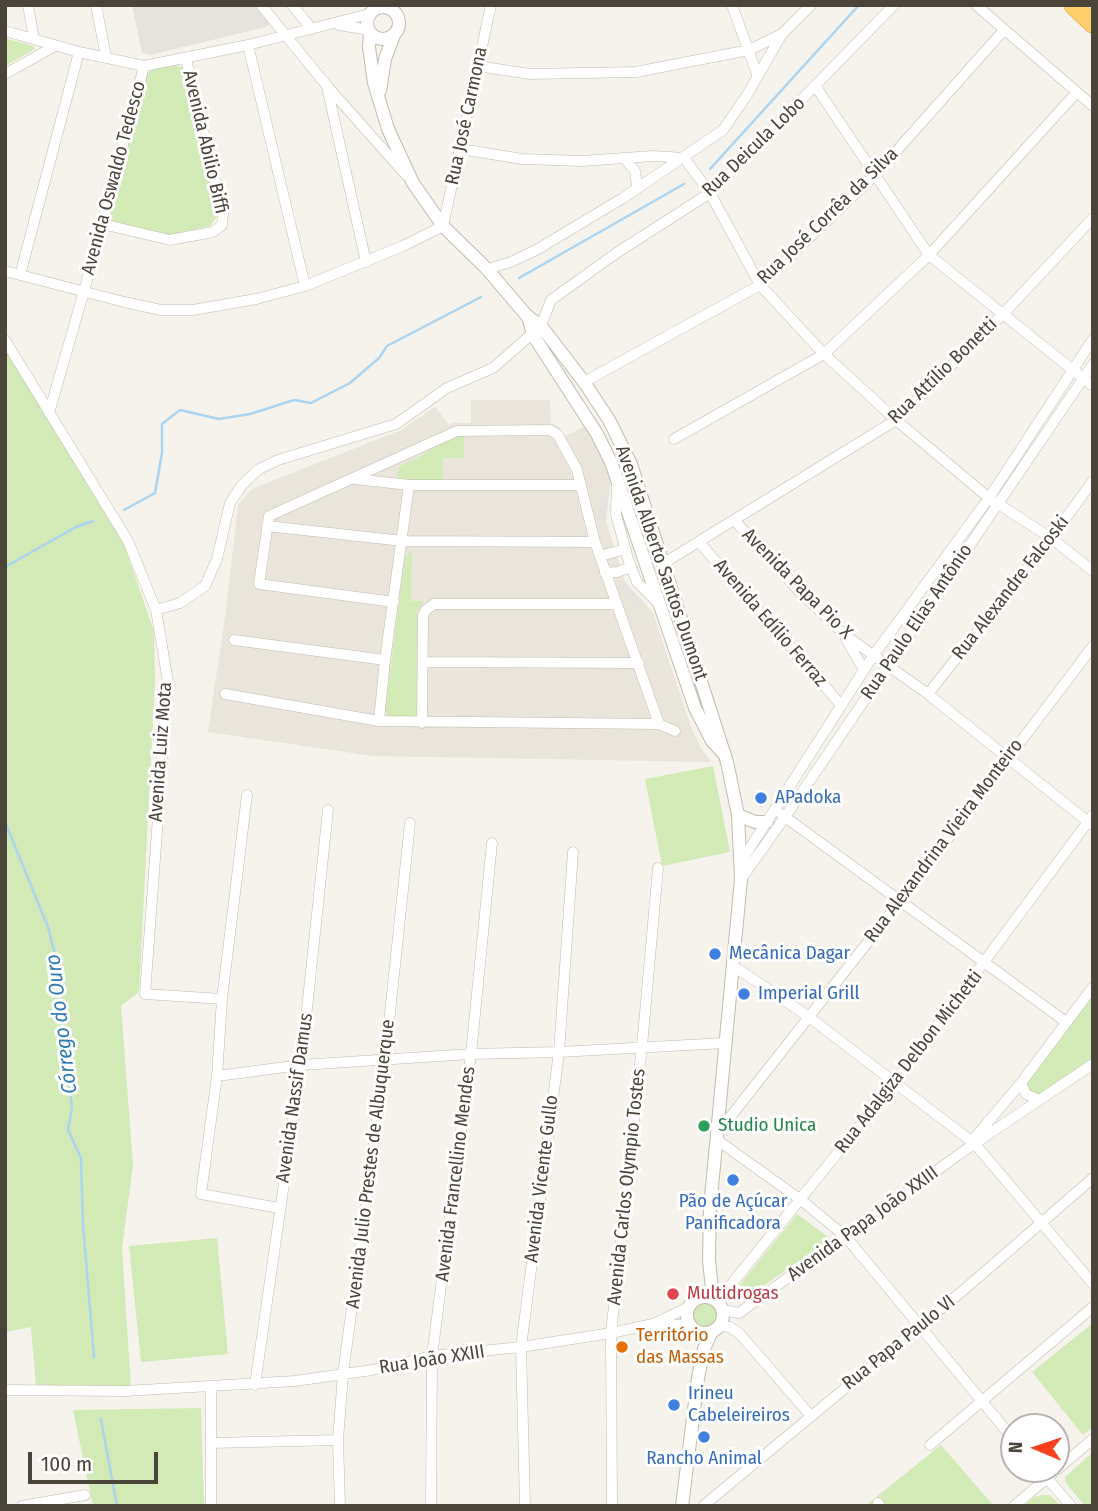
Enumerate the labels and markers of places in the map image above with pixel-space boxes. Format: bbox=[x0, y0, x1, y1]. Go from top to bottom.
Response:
place label: APadoka bbox=[775, 787, 841, 809]
marker: APadoka bbox=[753, 790, 769, 806]
place label: Mecânica Dagar bbox=[729, 943, 850, 965]
marker: Mecânica Dagar bbox=[707, 946, 723, 962]
place label: Imperial Grill bbox=[758, 983, 859, 1005]
marker: Imperial Grill bbox=[736, 986, 752, 1002]
place label: Studio Unica bbox=[718, 1115, 816, 1137]
marker: Studio Unica bbox=[696, 1118, 712, 1134]
marker: Pão de Açúcar Panificadora bbox=[725, 1172, 741, 1188]
place label: Pão de Açúcar Panificadora bbox=[679, 1191, 787, 1235]
place label: Multidrogas bbox=[687, 1283, 779, 1305]
marker: Multidrogas bbox=[665, 1286, 681, 1302]
place label: Território das Massas bbox=[636, 1325, 724, 1369]
marker: Território das Massas bbox=[614, 1339, 630, 1355]
place label: Irineu Cabeleireiros bbox=[688, 1383, 790, 1427]
marker: Irineu Cabeleireiros bbox=[666, 1397, 682, 1413]
marker: Rancho Animal bbox=[696, 1429, 712, 1445]
place label: Rancho Animal bbox=[646, 1448, 762, 1470]

